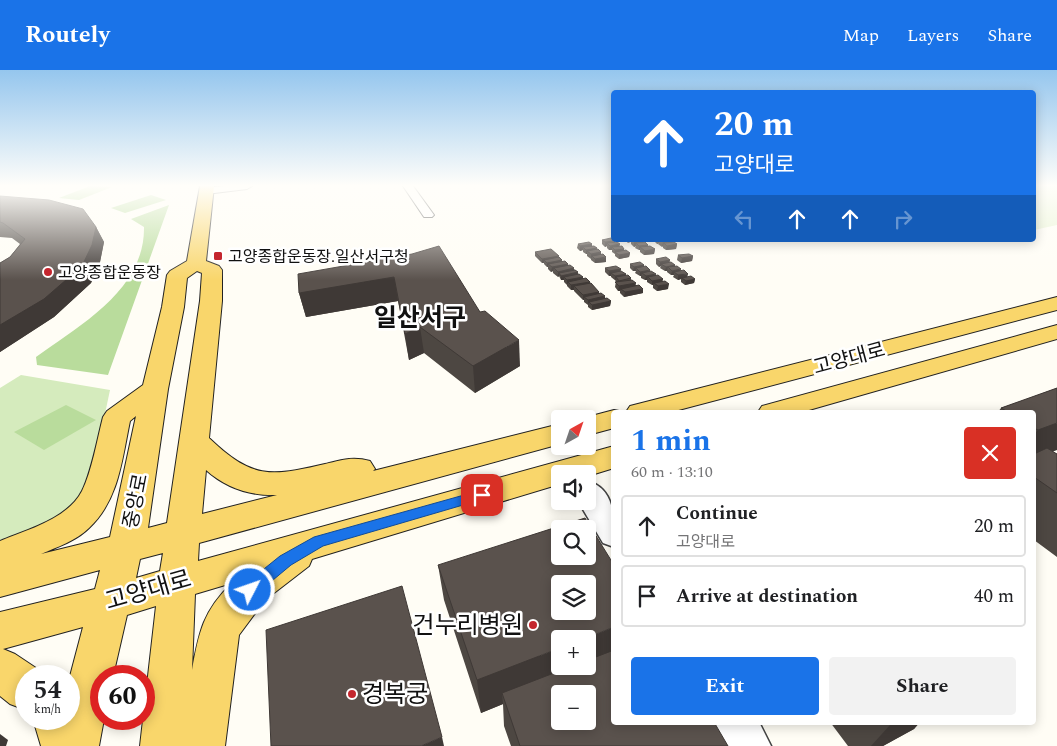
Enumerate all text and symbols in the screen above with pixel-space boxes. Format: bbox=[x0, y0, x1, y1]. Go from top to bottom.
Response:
text: Routely bbox=[25, 17, 110, 53]
text: Map bbox=[843, 22, 879, 49]
text: Layers bbox=[907, 22, 959, 49]
text: Share bbox=[987, 22, 1032, 49]
text: 20 m bbox=[714, 98, 794, 151]
icon: ahead bbox=[631, 110, 696, 175]
text: 고양대로 bbox=[714, 149, 795, 182]
icon: left bbox=[730, 205, 758, 233]
icon: ahead bbox=[783, 205, 811, 233]
icon: ahead bbox=[836, 205, 864, 233]
icon: right bbox=[889, 205, 917, 233]
place label: 고양종합운동장.일산서구청 bbox=[228, 245, 409, 269]
marker: 고양종합운동장.일산서구청 bbox=[212, 250, 224, 262]
place label: 고양종합운동장 bbox=[58, 261, 161, 285]
marker: 고양종합운동장 bbox=[42, 266, 54, 278]
district label: 일산서구 bbox=[374, 300, 466, 338]
street label: 고양대로 bbox=[810, 335, 889, 383]
north arrow bbox=[551, 410, 596, 455]
map controls bbox=[551, 410, 596, 730]
text: 1 min bbox=[631, 418, 711, 464]
button: close bbox=[964, 427, 1016, 479]
text: 60 m · 13:10 bbox=[631, 460, 713, 484]
button: sound bbox=[551, 465, 596, 510]
street label: 중앙로 bbox=[116, 471, 156, 531]
pin bbox=[461, 474, 503, 516]
icon: arrive bbox=[468, 481, 496, 509]
text: Continue bbox=[676, 499, 758, 528]
icon: ahead bbox=[633, 512, 661, 540]
text: 20 m bbox=[974, 512, 1014, 541]
button: search bbox=[551, 520, 596, 565]
text: 고양대로 bbox=[676, 530, 735, 554]
street label: 고양대로 bbox=[101, 561, 196, 620]
position arrow bbox=[223, 563, 275, 615]
button: layers bbox=[551, 575, 596, 620]
icon: arrive bbox=[633, 582, 661, 610]
text: Arrive at destination bbox=[676, 582, 858, 611]
text: 40 m bbox=[974, 582, 1014, 611]
place label: 건누리병원 bbox=[413, 608, 523, 644]
marker: 건누리병원 bbox=[527, 619, 539, 631]
button: + bbox=[551, 630, 596, 675]
button: Exit bbox=[631, 657, 819, 715]
button: Share bbox=[829, 657, 1016, 715]
speed limit sign: 60 bbox=[90, 665, 155, 730]
text: 54 bbox=[33, 672, 62, 710]
place label: 경복궁 bbox=[362, 677, 428, 713]
button: − bbox=[551, 685, 596, 730]
marker: 경복궁 bbox=[346, 688, 358, 700]
text: km/h bbox=[34, 700, 61, 719]

